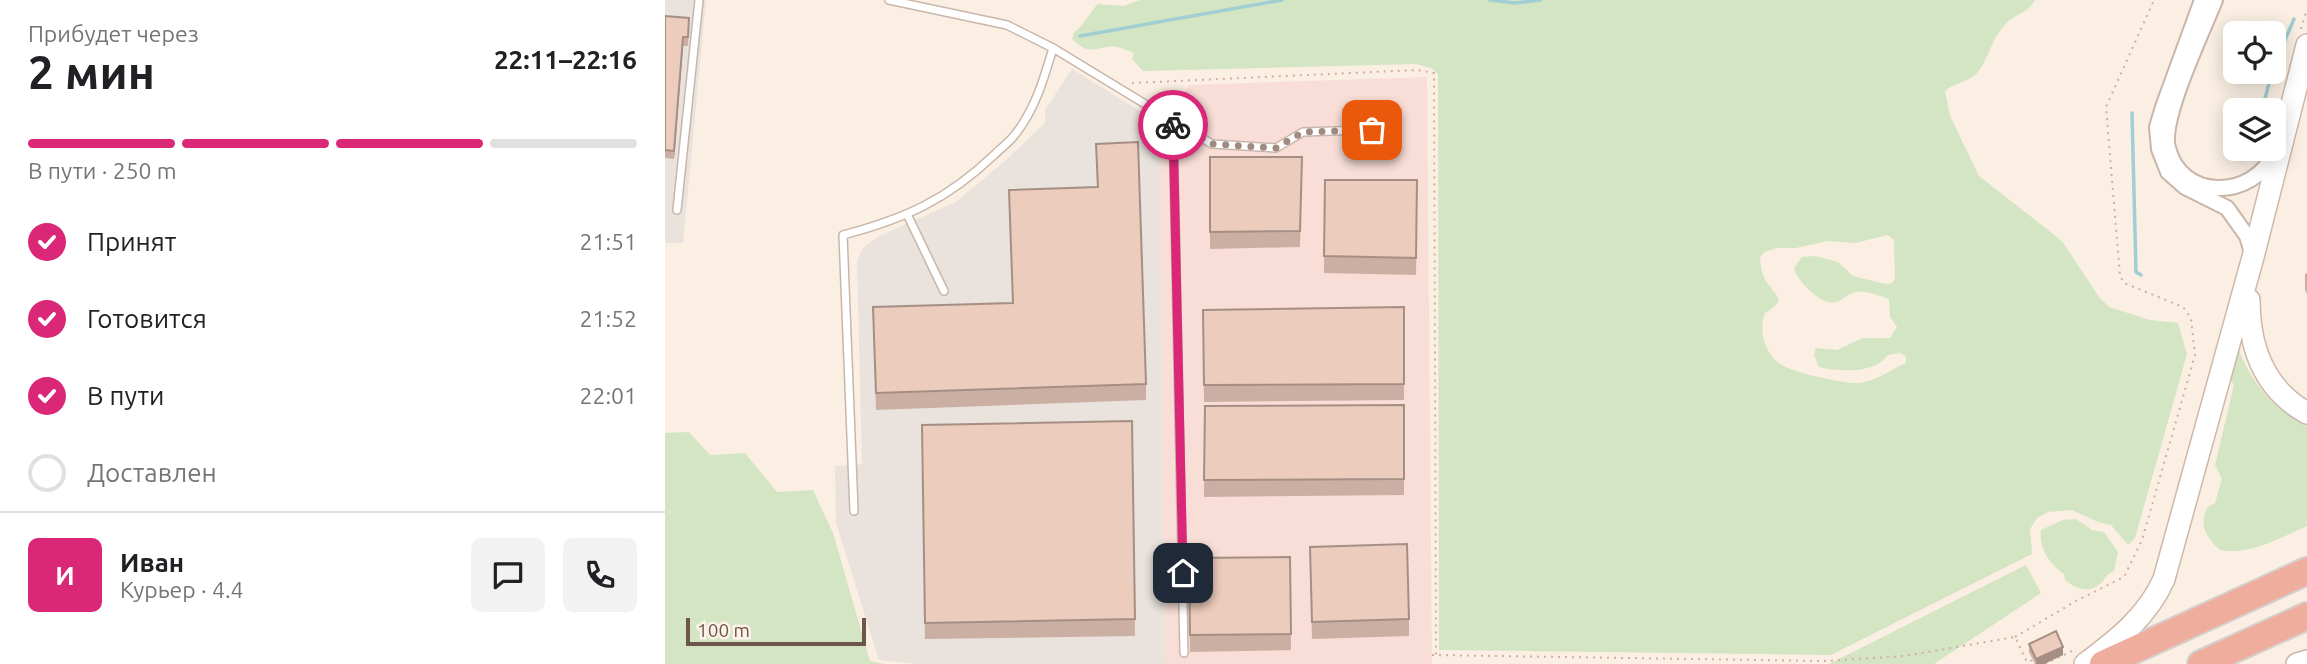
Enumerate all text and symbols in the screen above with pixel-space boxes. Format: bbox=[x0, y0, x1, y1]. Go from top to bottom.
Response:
text: Прибудет через bbox=[28, 21, 199, 46]
map controls bbox=[2223, 21, 2286, 161]
button: locate bbox=[2223, 21, 2286, 84]
text: 22:11–22:16 bbox=[494, 45, 637, 74]
text: 2 мин bbox=[28, 46, 155, 98]
courier bbox=[1138, 90, 1208, 160]
button: layers bbox=[2223, 98, 2286, 161]
pin bbox=[1342, 100, 1402, 160]
icon: bike bbox=[1154, 106, 1192, 144]
icon: bag bbox=[1353, 111, 1391, 149]
text: В пути · 250 m bbox=[28, 158, 177, 183]
icon: check bbox=[28, 223, 66, 261]
text: Принят bbox=[87, 227, 176, 256]
text: 21:51 bbox=[579, 229, 637, 254]
icon: check bbox=[28, 300, 66, 338]
text: Готовится bbox=[87, 304, 207, 333]
text: 21:52 bbox=[579, 306, 637, 331]
icon: check bbox=[28, 377, 66, 415]
text: В пути bbox=[87, 381, 164, 410]
text: 22:01 bbox=[579, 383, 637, 408]
text: Доставлен bbox=[87, 458, 217, 487]
button: chat bbox=[471, 538, 545, 612]
button: phone bbox=[563, 538, 637, 612]
pin bbox=[1153, 543, 1213, 603]
text: Иван bbox=[120, 548, 184, 577]
icon: home bbox=[1164, 554, 1202, 592]
text: И bbox=[55, 561, 75, 590]
text: Курьер · 4.4 bbox=[120, 577, 244, 602]
scale bar bbox=[686, 615, 866, 647]
text: 100 m bbox=[697, 619, 750, 641]

